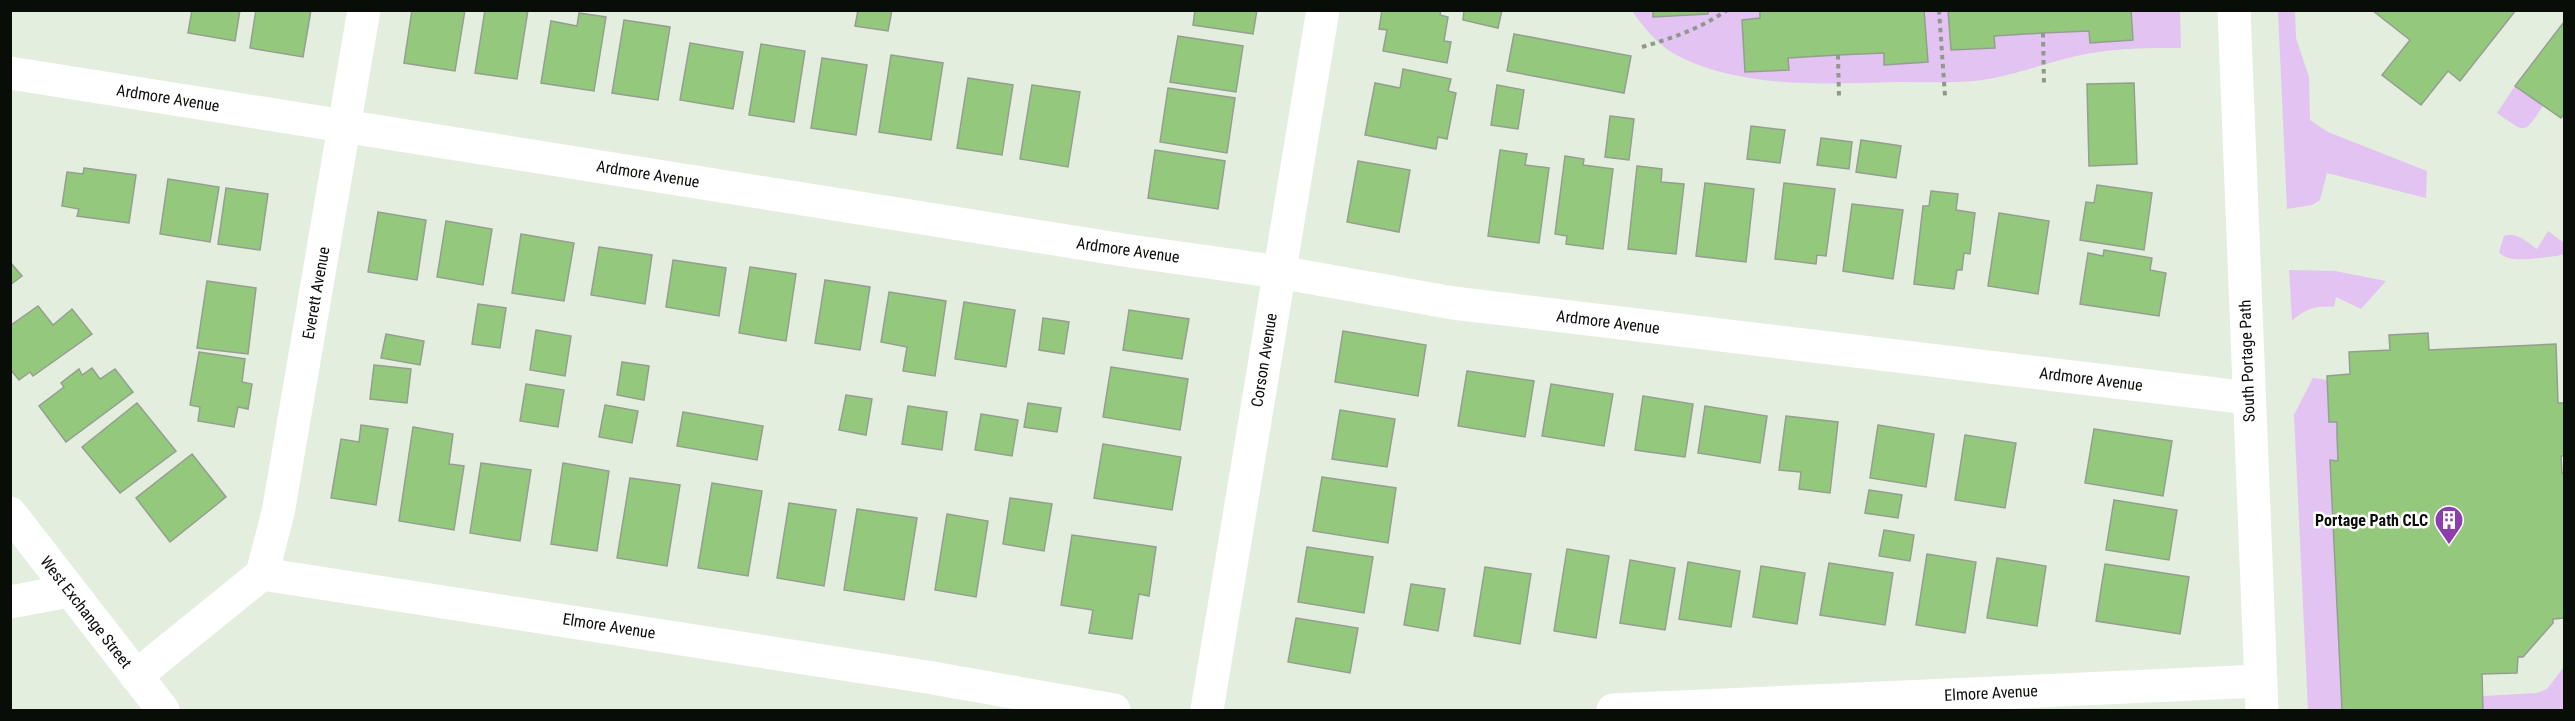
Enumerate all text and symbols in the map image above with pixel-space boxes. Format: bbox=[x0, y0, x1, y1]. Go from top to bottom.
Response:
street label: Ardmore Avenue bbox=[115, 80, 221, 116]
street label: Ardmore Avenue bbox=[595, 156, 701, 192]
street label: Ardmore Avenue bbox=[1075, 233, 1181, 267]
street label: Everett Avenue bbox=[299, 245, 333, 341]
street label: South Portage Path bbox=[2235, 299, 2259, 423]
street label: Ardmore Avenue bbox=[1555, 306, 1661, 338]
street label: Corson Avenue bbox=[1247, 312, 1281, 408]
street label: Ardmore Avenue bbox=[2038, 363, 2144, 395]
building icon: Portage Path CLC bbox=[2433, 504, 2465, 546]
place label: Portage Path CLC bbox=[2315, 511, 2428, 530]
street label: West Exchange Street bbox=[36, 552, 136, 672]
street label: Elmore Avenue bbox=[561, 609, 657, 643]
street label: Elmore Avenue bbox=[1944, 681, 2038, 705]

